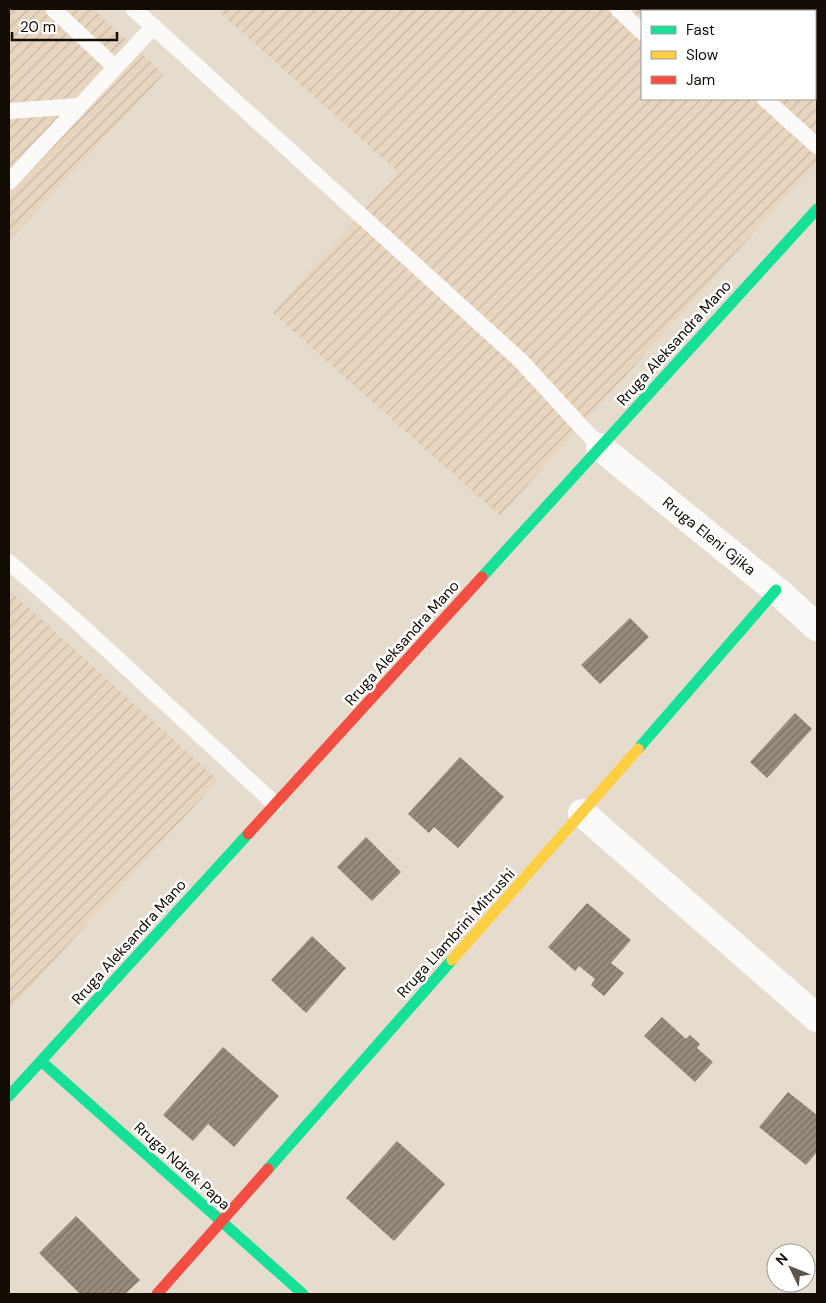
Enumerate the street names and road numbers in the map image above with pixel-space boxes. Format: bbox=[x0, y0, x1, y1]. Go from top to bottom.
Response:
street label: Rruga Aleksandra Mano bbox=[612, 276, 736, 410]
street label: Rruga Eleni Gjika bbox=[658, 492, 760, 580]
street label: Rruga Aleksandra Mano bbox=[340, 576, 464, 710]
street label: Rruga Llambrini Mitrushi bbox=[393, 864, 519, 1002]
street label: Rruga Aleksandra Mano bbox=[67, 875, 191, 1009]
street label: Rruga Ndrek Papa bbox=[130, 1118, 234, 1214]

